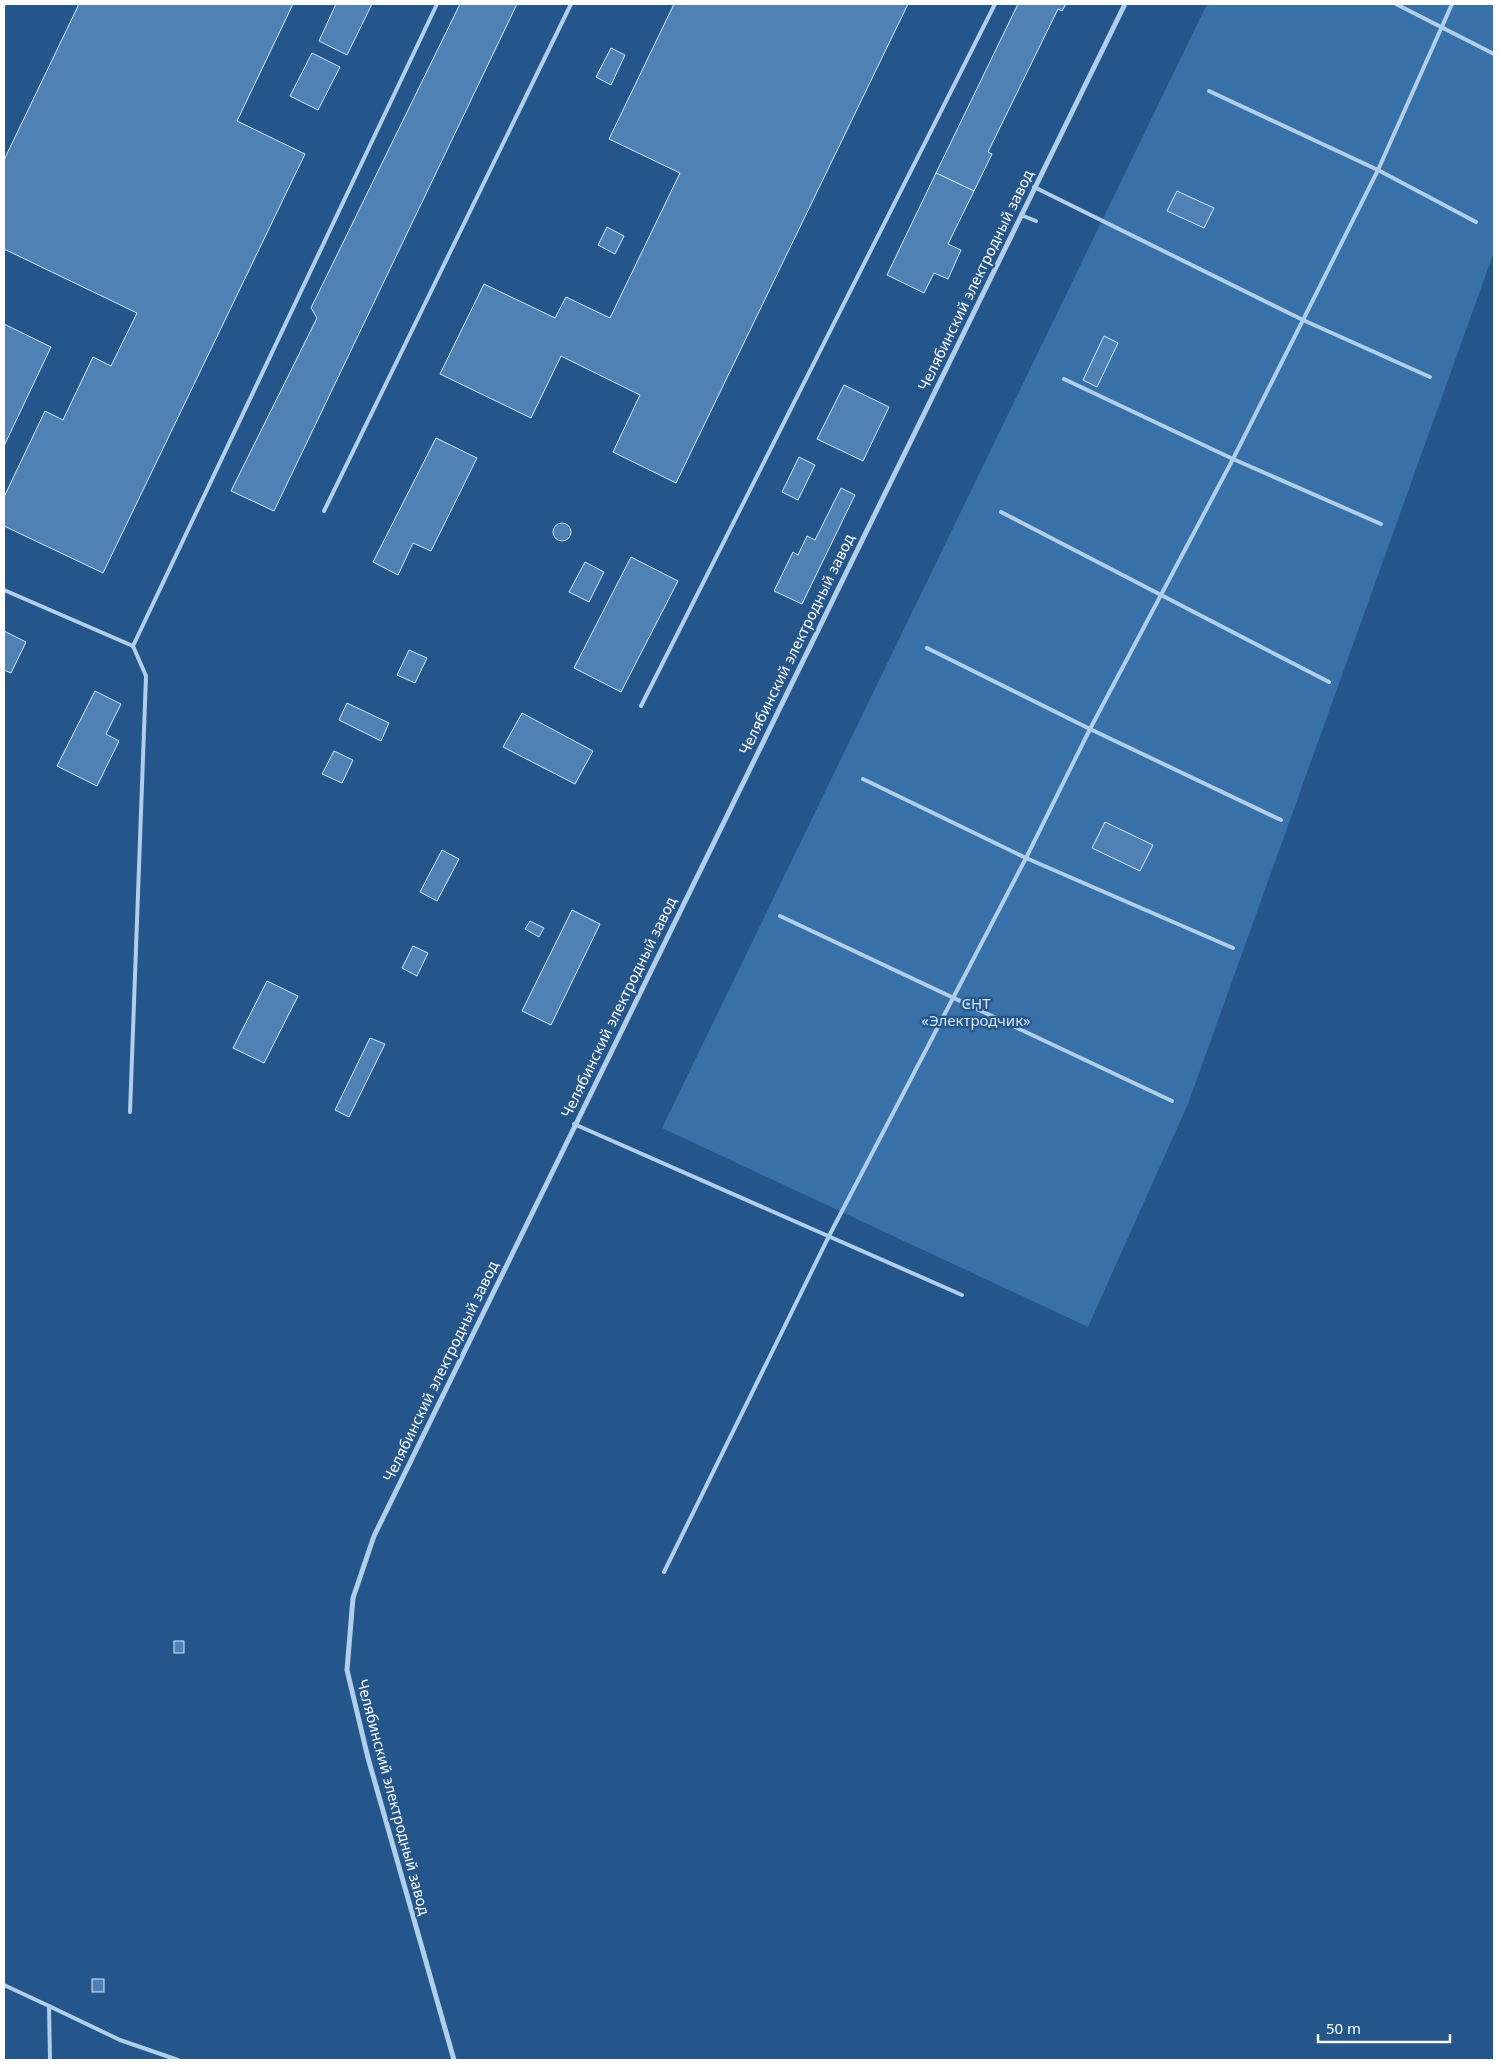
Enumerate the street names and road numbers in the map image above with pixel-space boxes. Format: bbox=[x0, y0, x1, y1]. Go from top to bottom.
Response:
street label: Челябинский электродный завод bbox=[913, 166, 1037, 394]
street label: Челябинский электродный завод bbox=[734, 530, 858, 758]
street label: Челябинский электродный завод bbox=[556, 893, 680, 1121]
street label: Челябинский электродный завод bbox=[378, 1257, 502, 1485]
street label: Челябинский электродный завод bbox=[353, 1677, 435, 1917]

